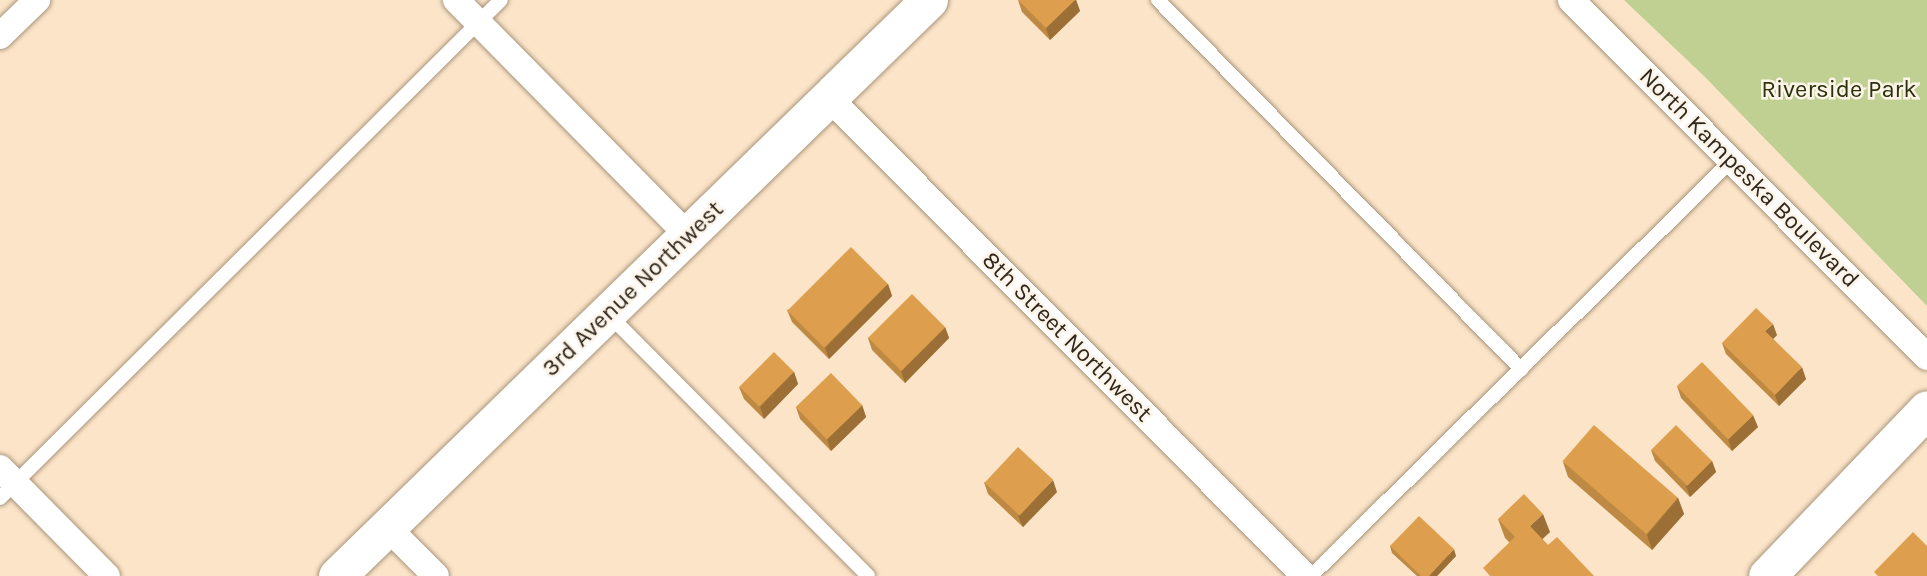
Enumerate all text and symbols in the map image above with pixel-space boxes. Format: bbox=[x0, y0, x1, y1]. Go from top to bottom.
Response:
street label: North Kampeska Boulevard bbox=[1633, 62, 1865, 294]
park label: Riverside Park bbox=[1761, 76, 1917, 104]
street label: 3rd Avenue Northwest bbox=[536, 195, 730, 383]
street label: 8th Street Northwest bbox=[976, 246, 1158, 428]

